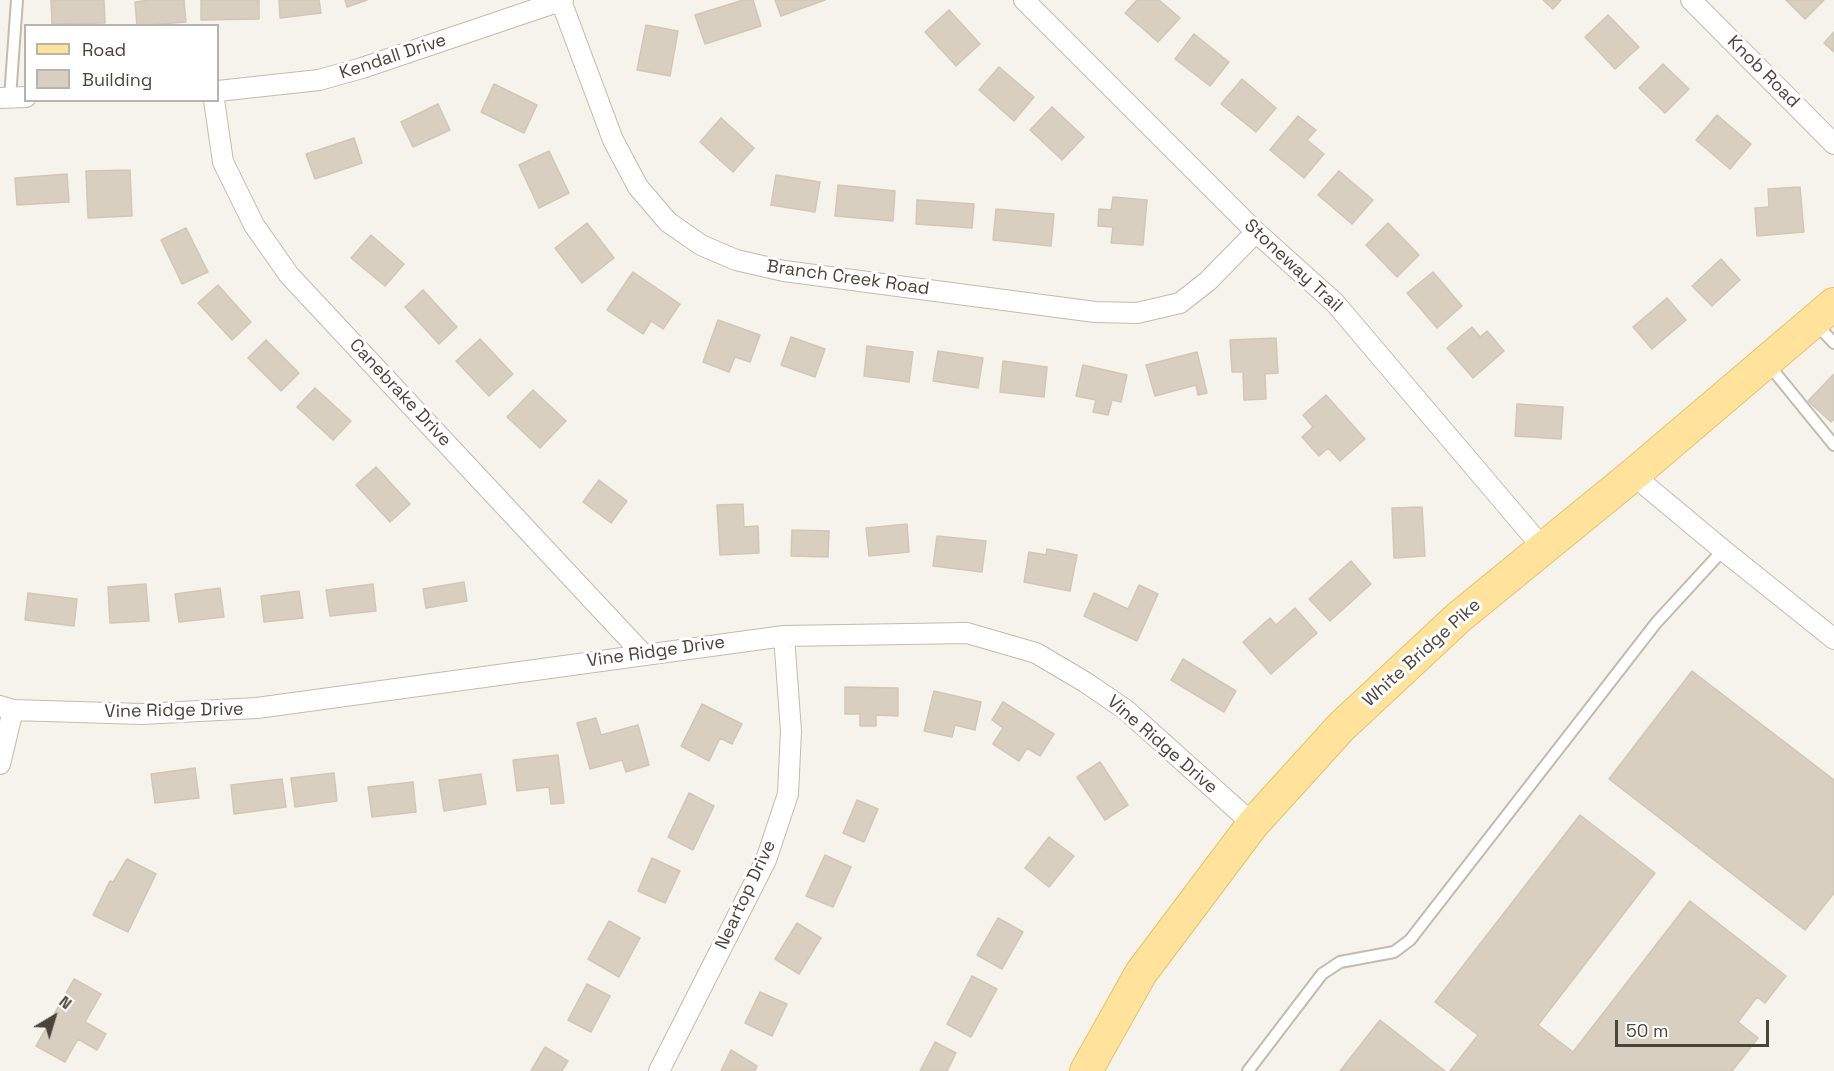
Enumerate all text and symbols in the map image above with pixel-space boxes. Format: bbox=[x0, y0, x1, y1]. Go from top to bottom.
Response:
legend bbox=[24, 24, 219, 102]
street label: Kendall Drive bbox=[337, 30, 449, 84]
street label: Knob Road bbox=[1722, 31, 1804, 113]
text: Road bbox=[82, 38, 126, 61]
text: Building bbox=[82, 68, 152, 91]
street label: Stoneway Trail bbox=[1239, 215, 1347, 317]
street label: Branch Creek Road bbox=[765, 256, 931, 300]
street label: Canebrake Drive bbox=[344, 335, 456, 451]
street label: White Bridge Pike bbox=[1359, 594, 1485, 712]
street label: Vine Ridge Drive bbox=[586, 632, 726, 672]
street label: Vine Ridge Drive bbox=[1102, 691, 1222, 799]
street label: Vine Ridge Drive bbox=[104, 699, 244, 723]
street label: Neartop Drive bbox=[711, 837, 781, 953]
north arrow bbox=[24, 987, 84, 1047]
text: N bbox=[55, 991, 76, 1014]
scale bar bbox=[1618, 1008, 1772, 1046]
text: 50 m bbox=[1626, 1019, 1668, 1042]

